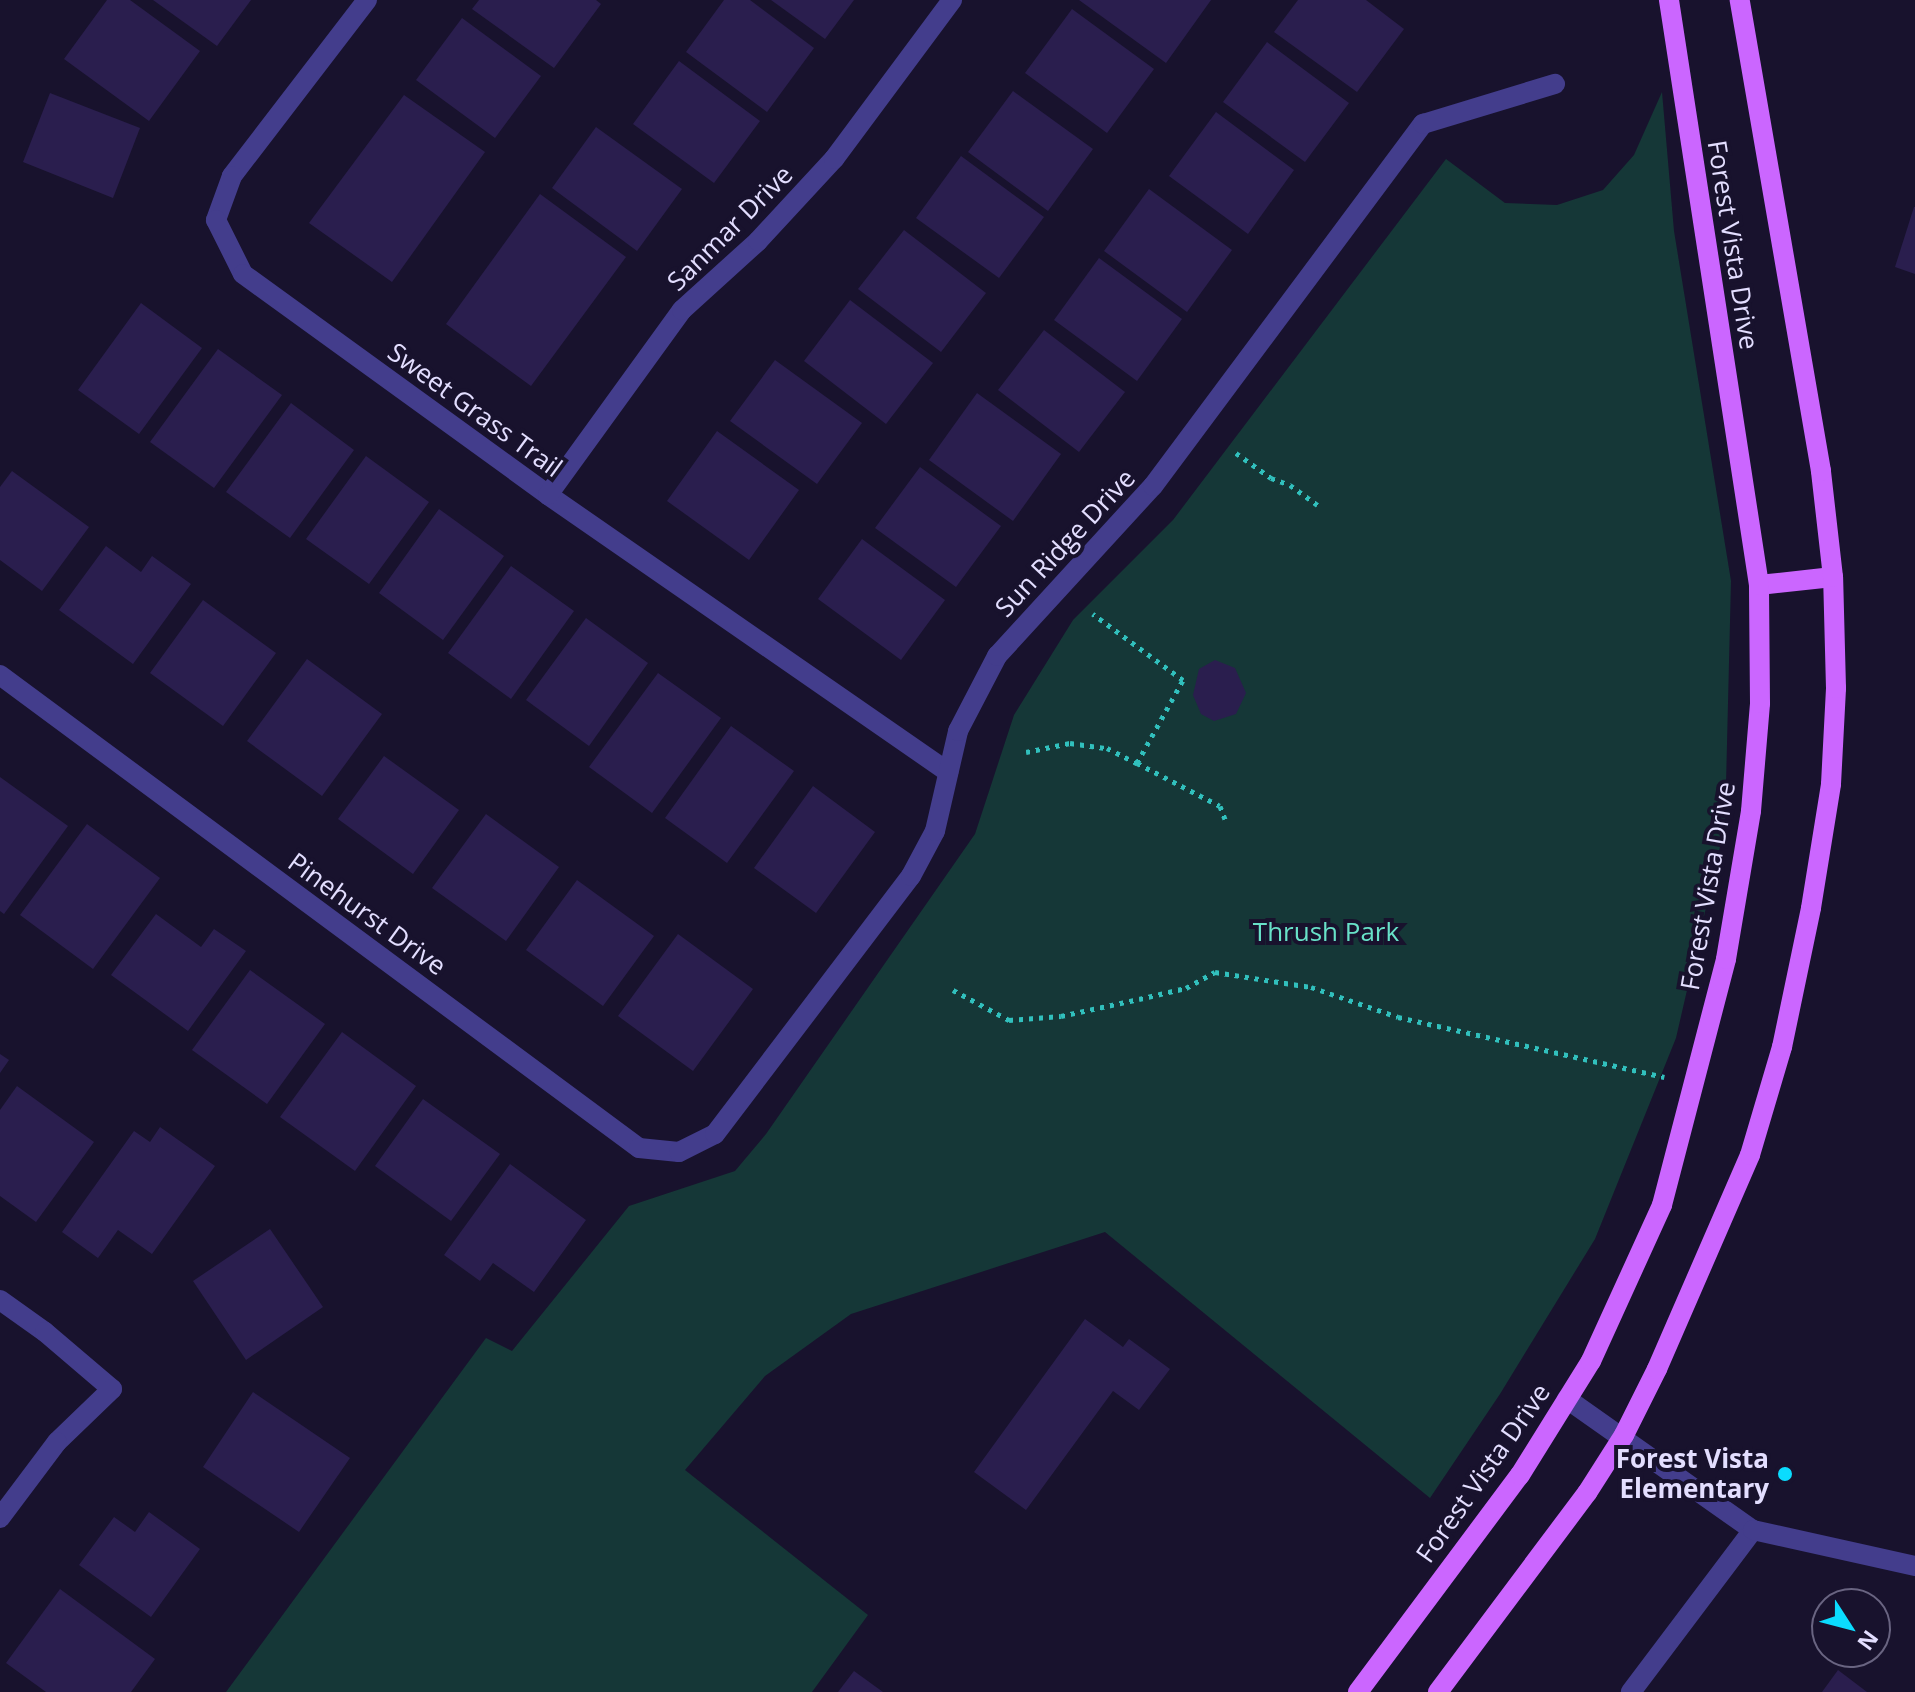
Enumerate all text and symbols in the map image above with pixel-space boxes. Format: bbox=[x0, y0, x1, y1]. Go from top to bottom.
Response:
street label: Forest Vista Drive bbox=[1701, 138, 1765, 352]
street label: Sanmar Drive bbox=[661, 159, 799, 297]
street label: Sweet Grass Trail bbox=[382, 336, 568, 484]
street label: Sun Ridge Drive bbox=[989, 463, 1141, 623]
street label: Forest Vista Drive bbox=[1674, 779, 1742, 993]
street label: Pinehurst Drive bbox=[282, 846, 452, 982]
park label: Thrush Park bbox=[1253, 916, 1399, 948]
street label: Forest Vista Drive bbox=[1410, 1378, 1556, 1568]
place label: Forest Vista Elementary bbox=[1616, 1443, 1769, 1504]
marker: Forest Vista Elementary bbox=[1776, 1465, 1794, 1483]
north arrow bbox=[1811, 1588, 1891, 1668]
text: N bbox=[1851, 1625, 1886, 1657]

